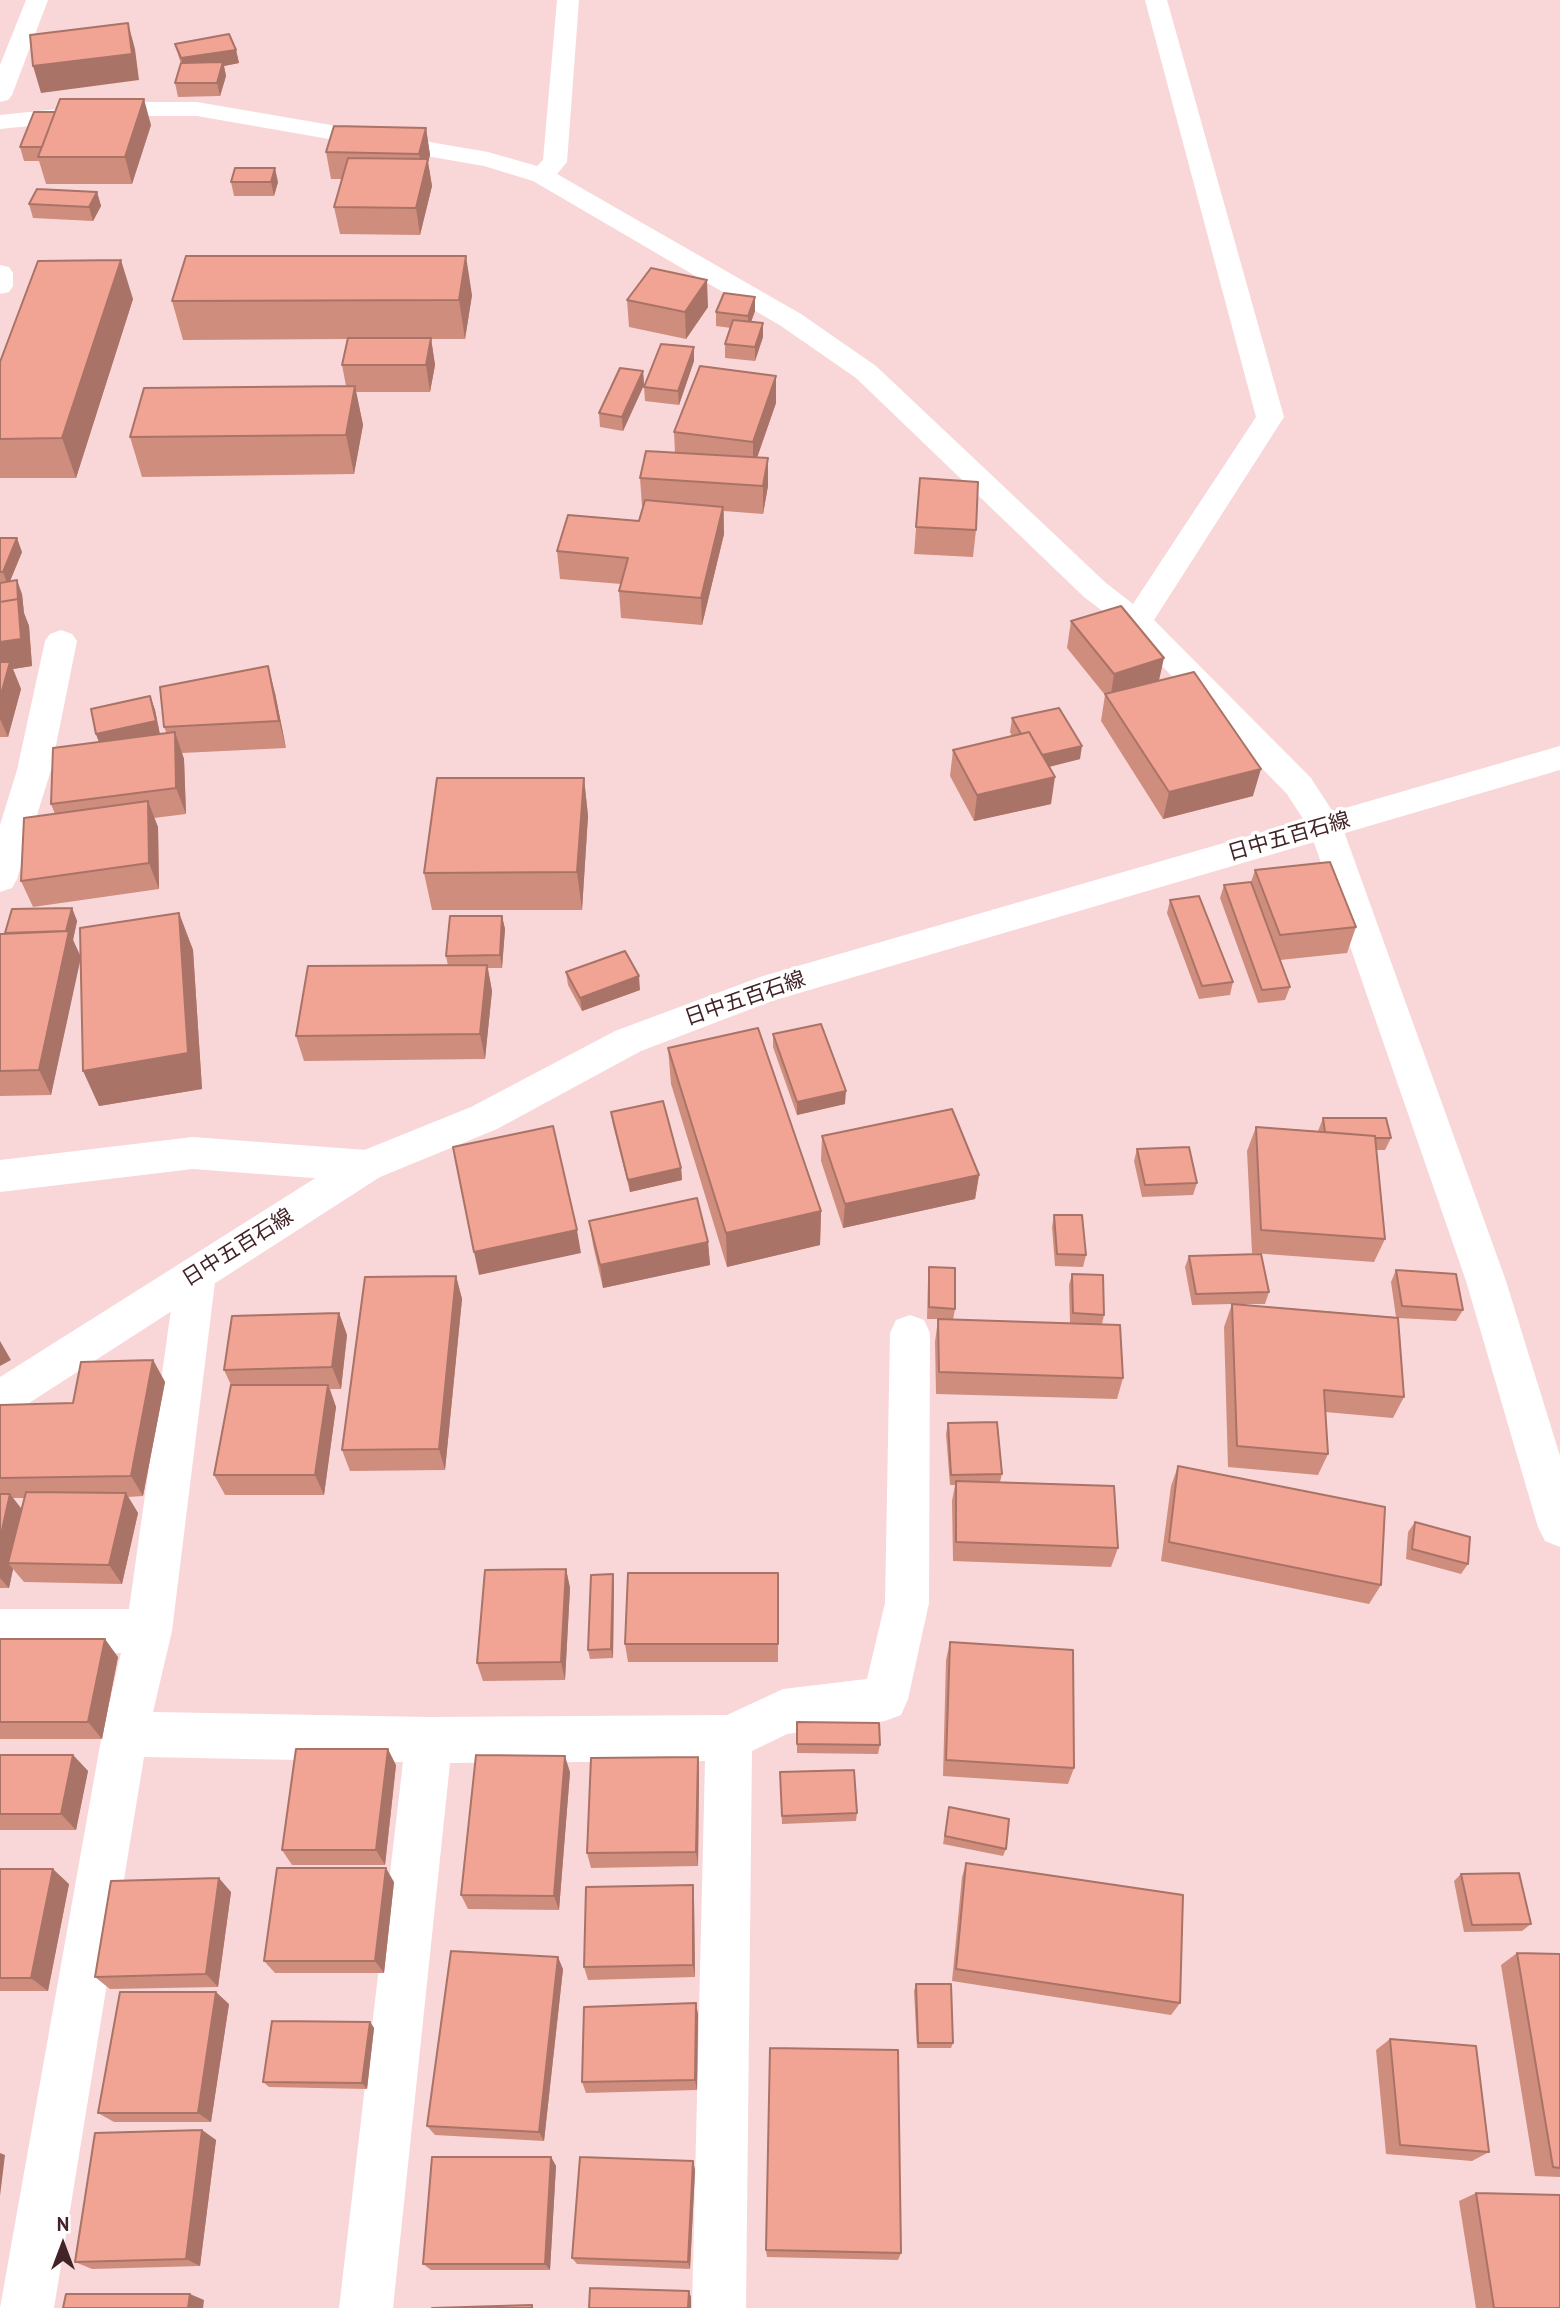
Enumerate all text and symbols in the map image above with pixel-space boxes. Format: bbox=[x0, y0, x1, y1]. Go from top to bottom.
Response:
street label: 日中五百石線 bbox=[1225, 808, 1353, 866]
street label: 日中五百石線 bbox=[681, 967, 809, 1031]
street label: 日中五百石線 bbox=[178, 1204, 298, 1292]
north arrow bbox=[28, 2210, 98, 2280]
text: N bbox=[57, 2212, 69, 2236]

